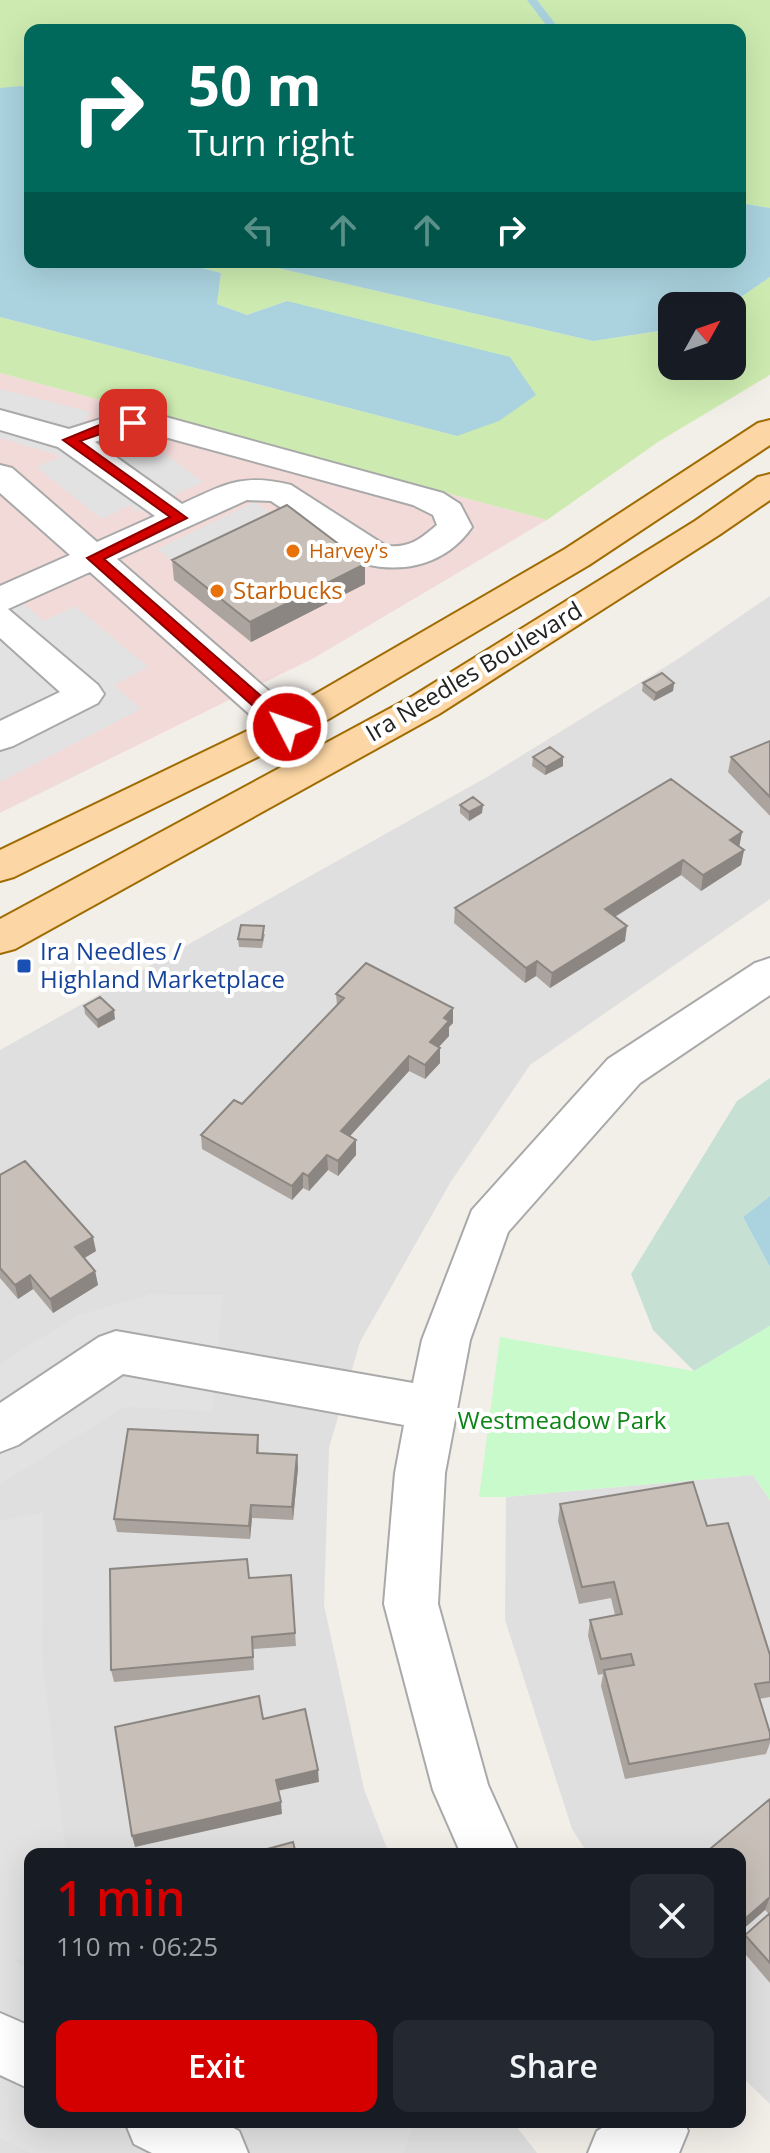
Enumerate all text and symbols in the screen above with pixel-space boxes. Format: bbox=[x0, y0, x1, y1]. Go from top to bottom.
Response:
text: 50 m bbox=[188, 46, 322, 122]
icon: right bbox=[56, 56, 160, 160]
text: Turn right bbox=[188, 118, 354, 167]
icon: left bbox=[237, 208, 281, 252]
icon: ahead bbox=[321, 208, 365, 252]
icon: ahead bbox=[405, 208, 449, 252]
icon: right bbox=[489, 208, 533, 252]
north arrow bbox=[658, 292, 746, 380]
map controls bbox=[658, 292, 746, 380]
pin bbox=[99, 389, 167, 457]
icon: arrive bbox=[111, 401, 155, 445]
place label: Harvey's bbox=[309, 537, 388, 564]
marker: Harvey's bbox=[284, 542, 302, 560]
place label: Starbucks bbox=[233, 573, 343, 606]
marker: Starbucks bbox=[208, 582, 226, 600]
street label: Ira Needles Boulevard bbox=[359, 593, 588, 748]
position arrow bbox=[245, 685, 329, 769]
place label: Ira Needles / Highland Marketplace bbox=[40, 934, 285, 995]
marker: Ira Needles / Highland Marketplace bbox=[15, 957, 33, 975]
park label: Westmeadow Park bbox=[458, 1403, 667, 1436]
text: 1 min bbox=[56, 1865, 186, 1930]
button: close bbox=[630, 1874, 714, 1958]
text: 110 m · 06:25 bbox=[56, 1928, 218, 1964]
button: Exit bbox=[56, 2020, 377, 2112]
button: Share bbox=[393, 2020, 714, 2112]

